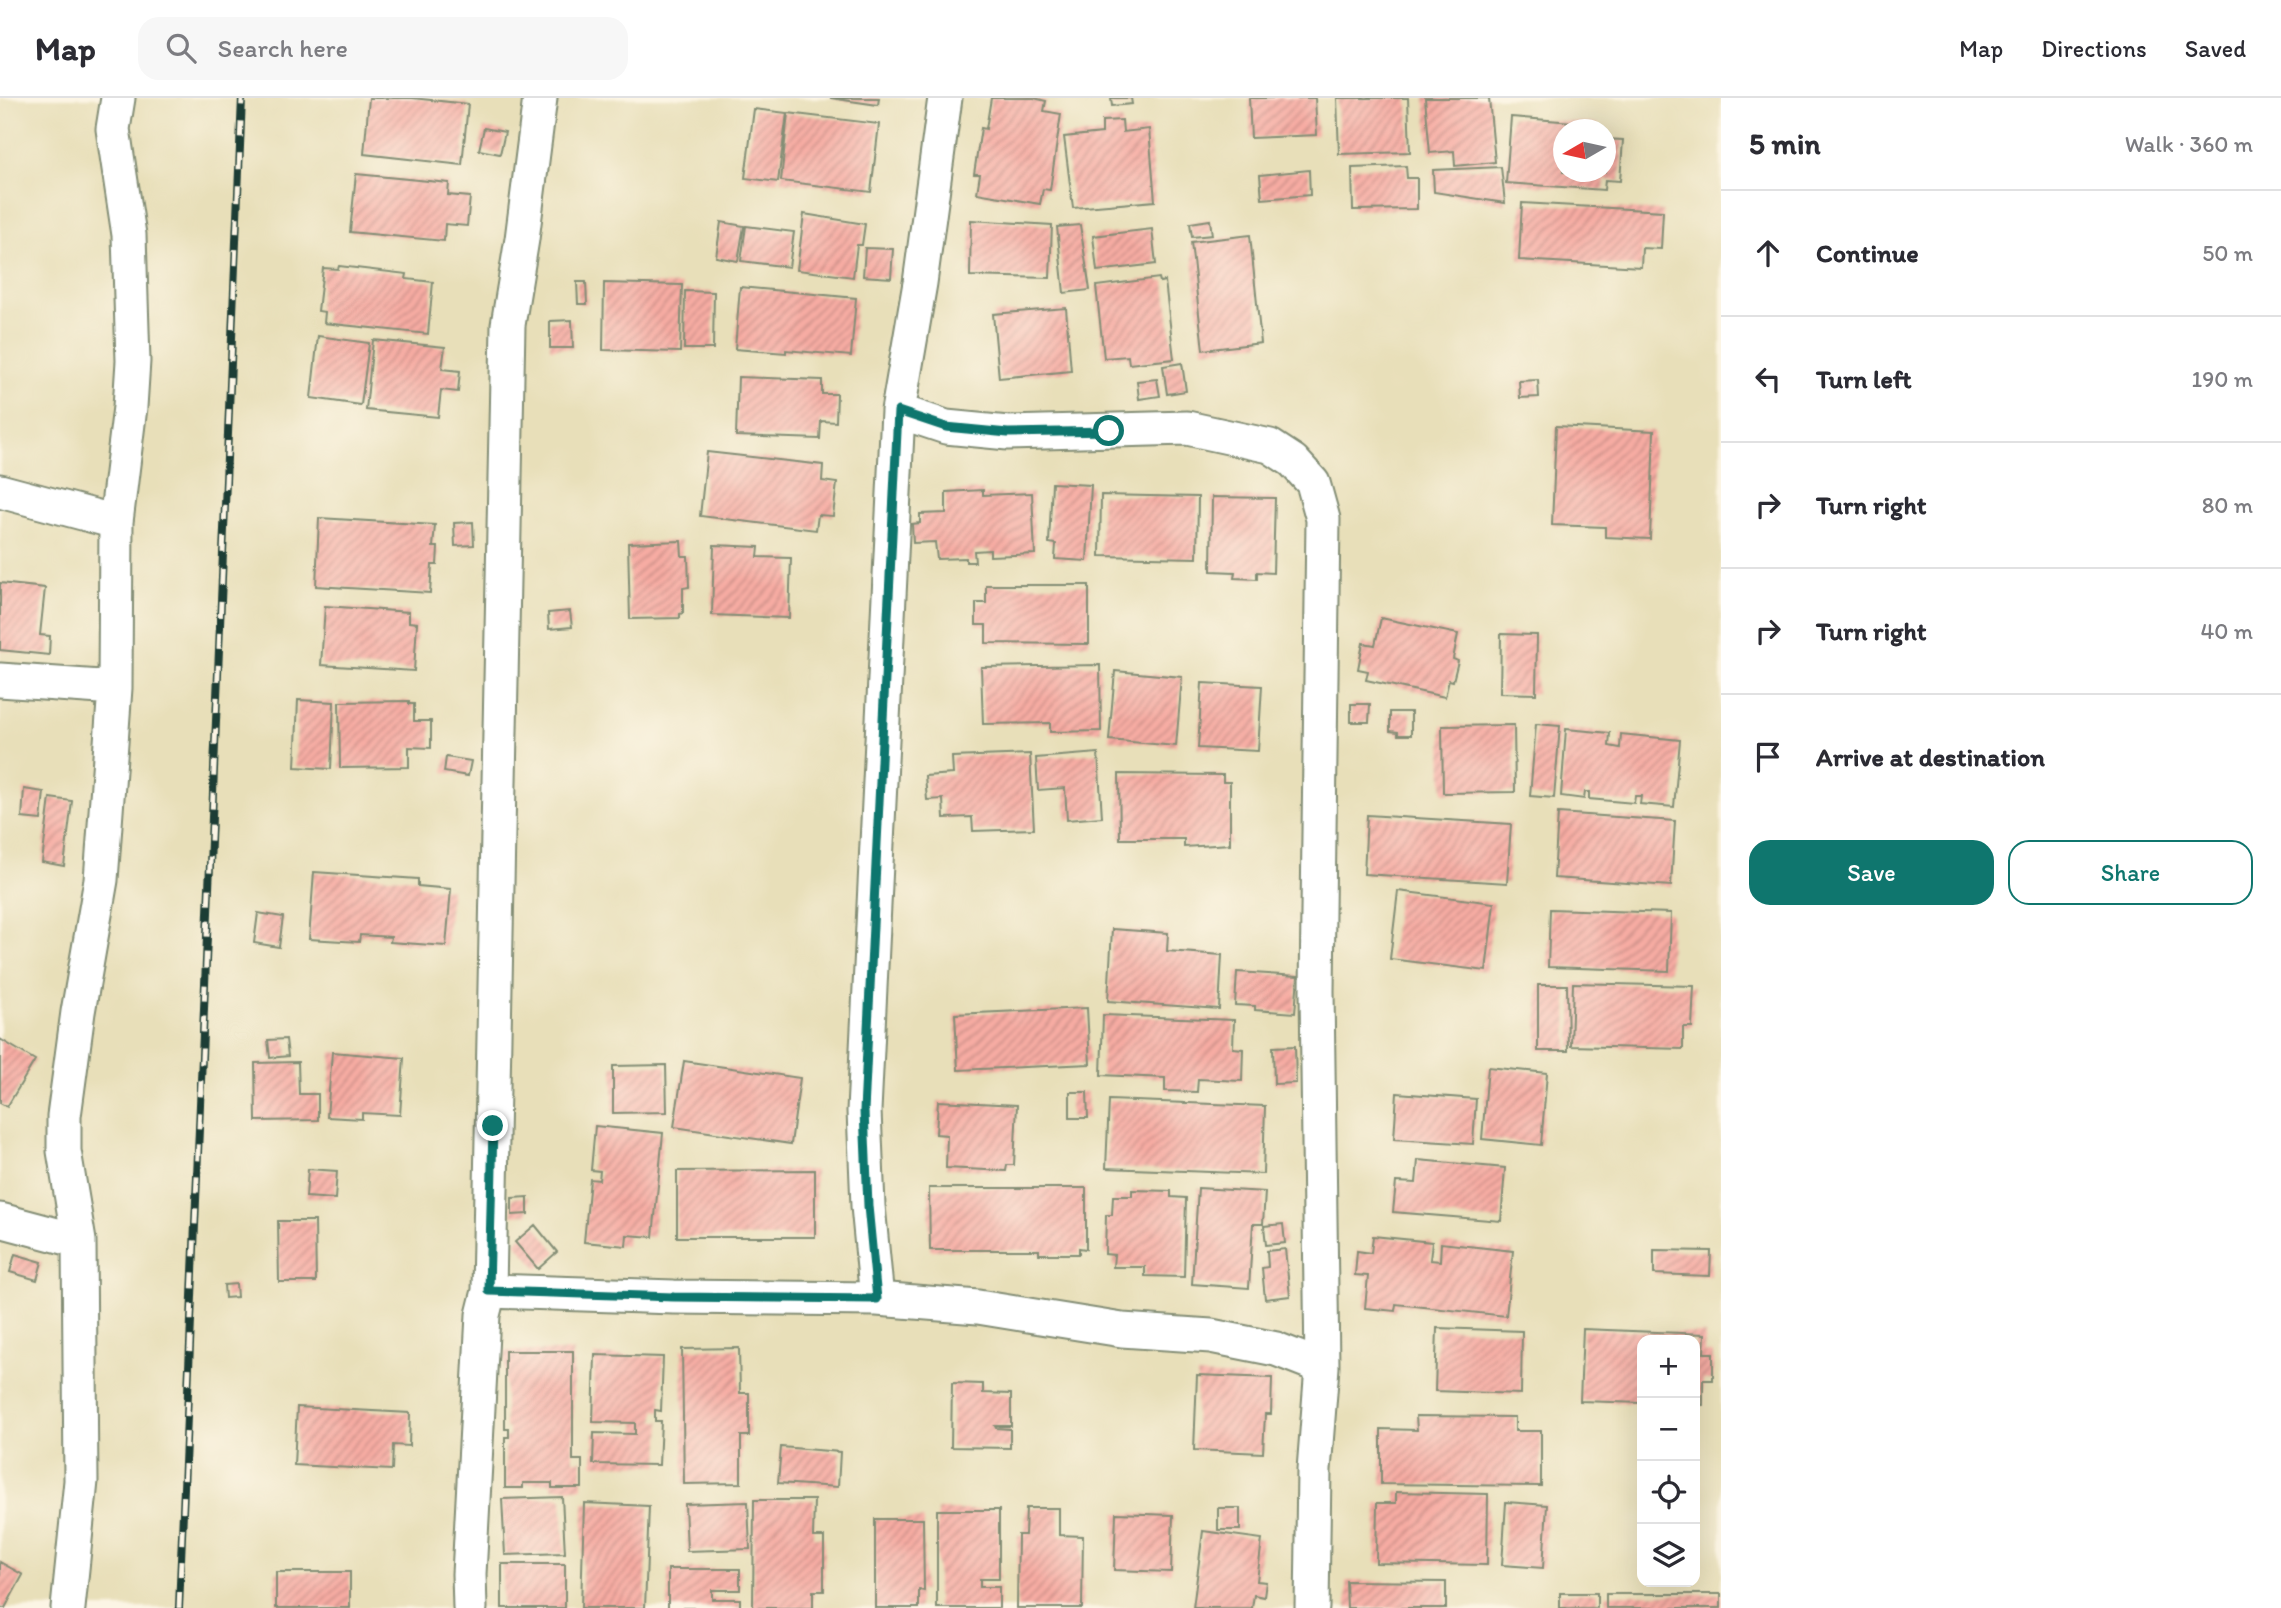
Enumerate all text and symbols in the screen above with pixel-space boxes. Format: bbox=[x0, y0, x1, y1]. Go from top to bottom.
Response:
search box bbox=[138, 17, 628, 80]
text: Map bbox=[35, 29, 96, 68]
icon: search bbox=[162, 29, 200, 67]
text: Search here bbox=[218, 32, 348, 64]
text: Map bbox=[1959, 34, 2003, 63]
text: Directions bbox=[2041, 34, 2147, 63]
text: Saved bbox=[2185, 34, 2246, 63]
north arrow bbox=[1553, 119, 1616, 182]
text: 5 min bbox=[1749, 125, 1820, 162]
text: Walk · 360 m bbox=[2125, 130, 2253, 158]
icon: ahead bbox=[1749, 234, 1787, 272]
text: Continue bbox=[1816, 237, 1919, 269]
text: 50 m bbox=[2202, 239, 2253, 267]
icon: left bbox=[1749, 360, 1787, 398]
text: Turn left bbox=[1816, 363, 1912, 395]
text: 190 m bbox=[2192, 365, 2253, 393]
route start bbox=[1093, 415, 1124, 446]
icon: right bbox=[1749, 486, 1787, 524]
text: Turn right bbox=[1816, 489, 1927, 521]
text: 80 m bbox=[2202, 491, 2253, 519]
icon: right bbox=[1749, 612, 1787, 650]
text: Turn right bbox=[1816, 615, 1927, 647]
text: 40 m bbox=[2200, 617, 2253, 645]
icon: arrive bbox=[1749, 738, 1787, 776]
text: Arrive at destination bbox=[1816, 741, 2045, 773]
button: Save bbox=[1749, 840, 1994, 905]
button: Share bbox=[2008, 840, 2253, 905]
route end bbox=[477, 1110, 508, 1141]
map controls bbox=[1637, 1335, 1700, 1587]
button: + bbox=[1637, 1335, 1700, 1398]
button: − bbox=[1637, 1398, 1700, 1461]
button: locate bbox=[1637, 1461, 1700, 1524]
button: layers bbox=[1637, 1524, 1700, 1587]

